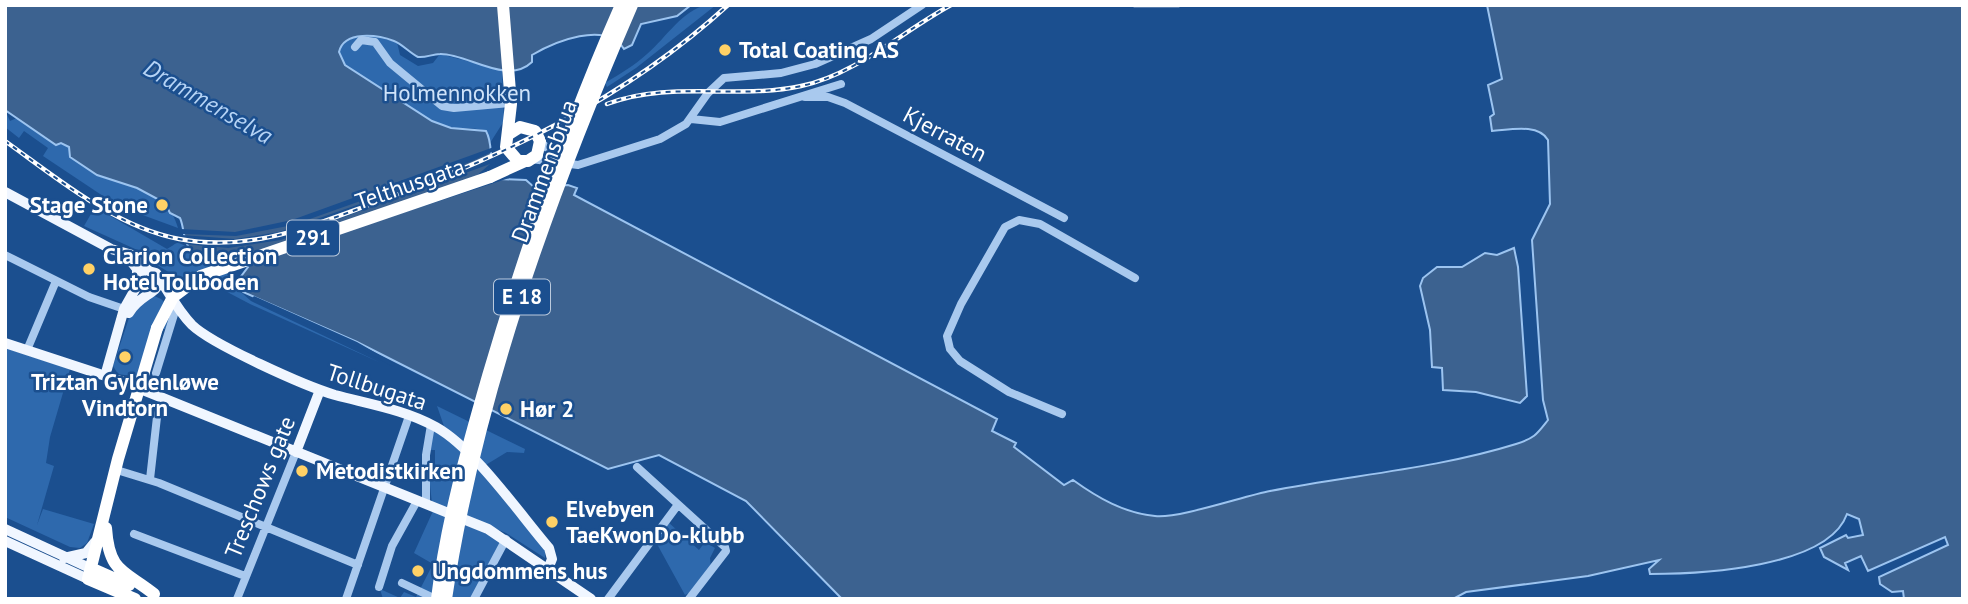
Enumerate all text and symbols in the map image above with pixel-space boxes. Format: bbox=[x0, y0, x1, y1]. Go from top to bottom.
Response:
place label: Total Coating AS bbox=[739, 35, 899, 64]
marker: Total Coating AS bbox=[717, 42, 733, 58]
water label: Drammenselva bbox=[138, 52, 279, 151]
park label: Holmennokken bbox=[383, 78, 531, 107]
street label: Drammensbrua bbox=[504, 96, 583, 246]
street label: Kjerraten bbox=[898, 99, 992, 168]
street label: Telthusgata bbox=[351, 151, 468, 216]
place label: Stage Stone bbox=[30, 190, 148, 219]
marker: Stage Stone bbox=[154, 197, 170, 213]
road number: 291 bbox=[287, 220, 339, 256]
place label: Clarion Collection Hotel Tollboden bbox=[103, 241, 277, 296]
marker: Clarion Collection Hotel Tollboden bbox=[81, 261, 97, 277]
road number: E 18 bbox=[494, 280, 550, 314]
marker: Triztan Gyldenløwe Vindtorn bbox=[117, 349, 133, 365]
street label: Tollbugata bbox=[324, 357, 431, 416]
place label: Triztan Gyldenløwe Vindtorn bbox=[31, 367, 219, 422]
place label: Hør 2 bbox=[520, 394, 574, 423]
marker: Hør 2 bbox=[498, 401, 514, 417]
street label: Treschows gate bbox=[218, 412, 301, 562]
place label: Metodistkirken bbox=[316, 456, 463, 485]
marker: Metodistkirken bbox=[294, 463, 310, 479]
place label: Elvebyen TaeKwonDo-klubb bbox=[566, 494, 745, 549]
marker: Elvebyen TaeKwonDo-klubb bbox=[544, 514, 560, 530]
place label: Ungdommens hus bbox=[432, 556, 608, 585]
marker: Ungdommens hus bbox=[410, 563, 426, 579]

